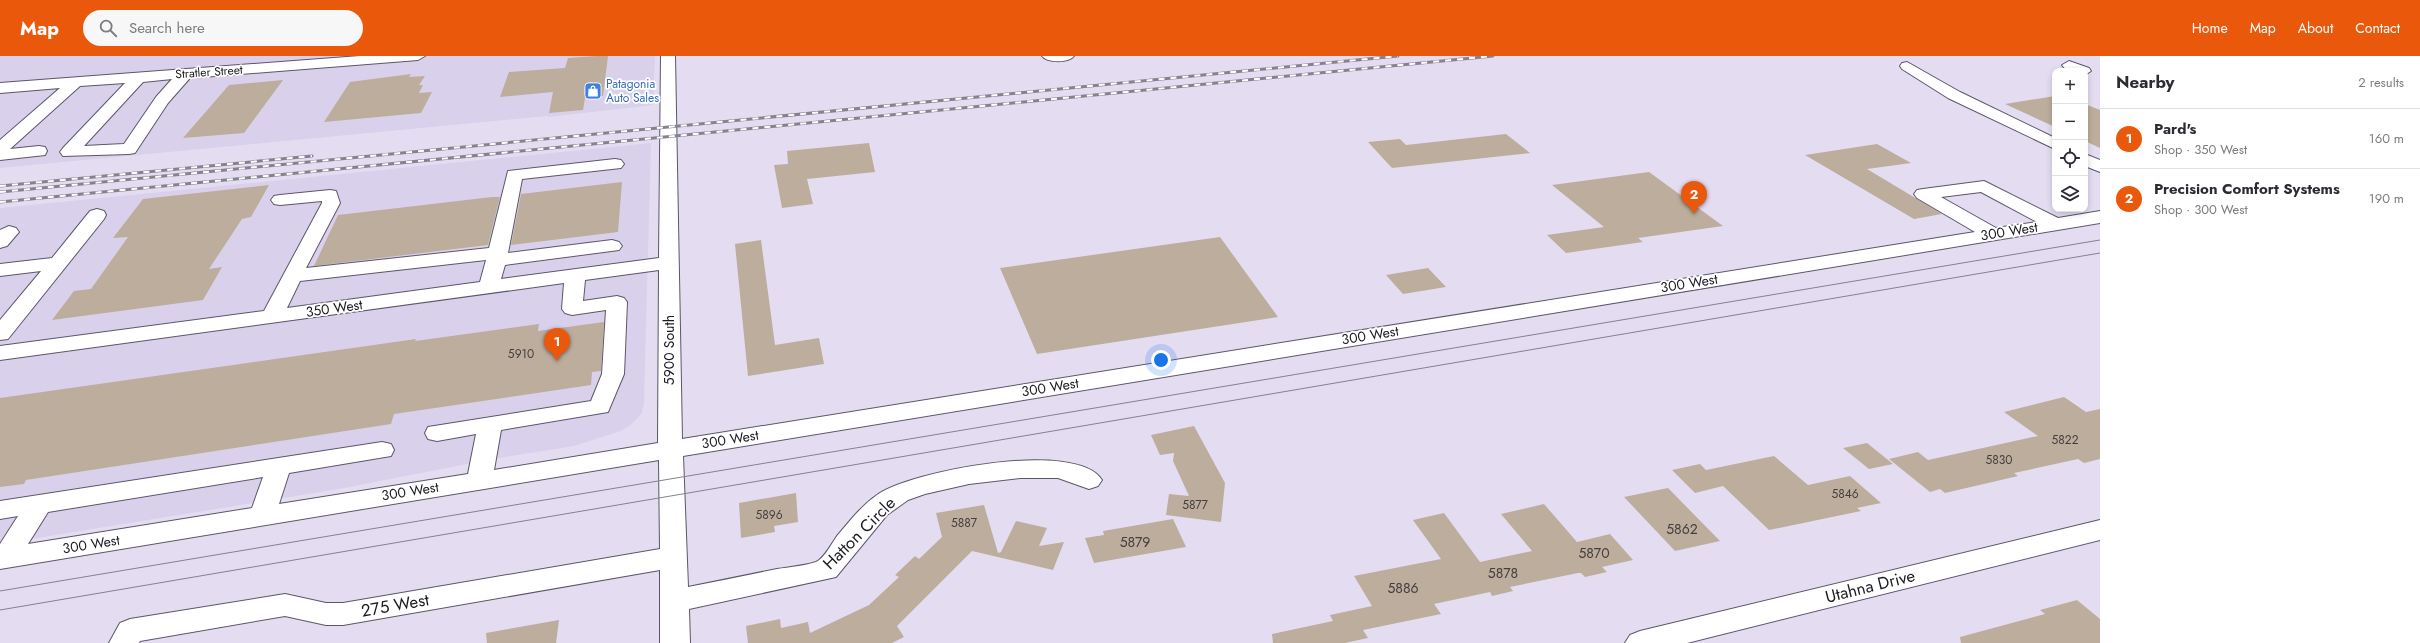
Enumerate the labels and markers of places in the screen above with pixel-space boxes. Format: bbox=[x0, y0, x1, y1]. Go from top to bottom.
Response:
place label: Patagonia Auto Sales bbox=[606, 75, 659, 107]
shop icon: Patagonia Auto Sales bbox=[583, 81, 603, 101]
pin: 2 bbox=[1681, 181, 1707, 214]
pin: 1 bbox=[544, 328, 570, 361]

